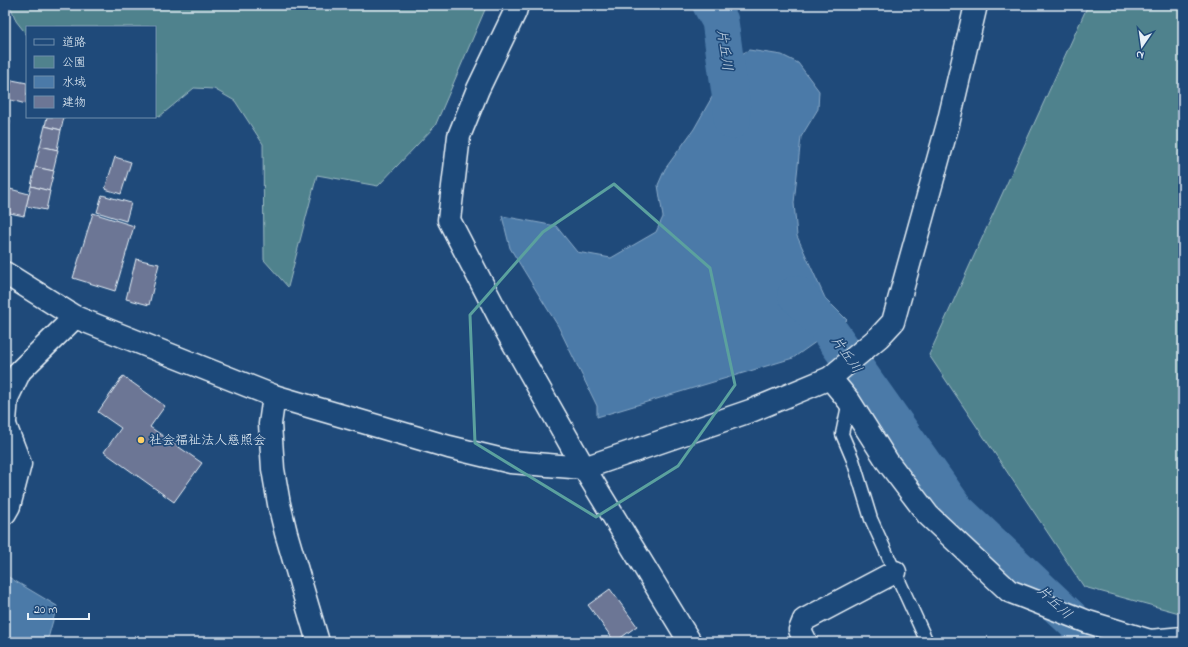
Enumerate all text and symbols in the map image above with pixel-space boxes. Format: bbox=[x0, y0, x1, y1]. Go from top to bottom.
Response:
legend bbox=[26, 26, 156, 118]
north arrow bbox=[1122, 26, 1162, 66]
water label: 片丘川 bbox=[711, 28, 737, 72]
text: 道路 bbox=[62, 34, 86, 52]
text: N bbox=[1135, 46, 1145, 63]
text: 公園 bbox=[62, 54, 86, 72]
text: 水域 bbox=[62, 74, 86, 92]
text: 建物 bbox=[62, 94, 86, 112]
water label: 片丘川 bbox=[825, 332, 867, 378]
place label: 社会福祉法人慈照会 bbox=[149, 431, 266, 450]
marker: 社会福祉法人慈照会 bbox=[136, 435, 146, 445]
water label: 片丘川 bbox=[1031, 581, 1077, 625]
scale bar bbox=[28, 595, 89, 621]
text: 20 m bbox=[34, 601, 57, 619]

